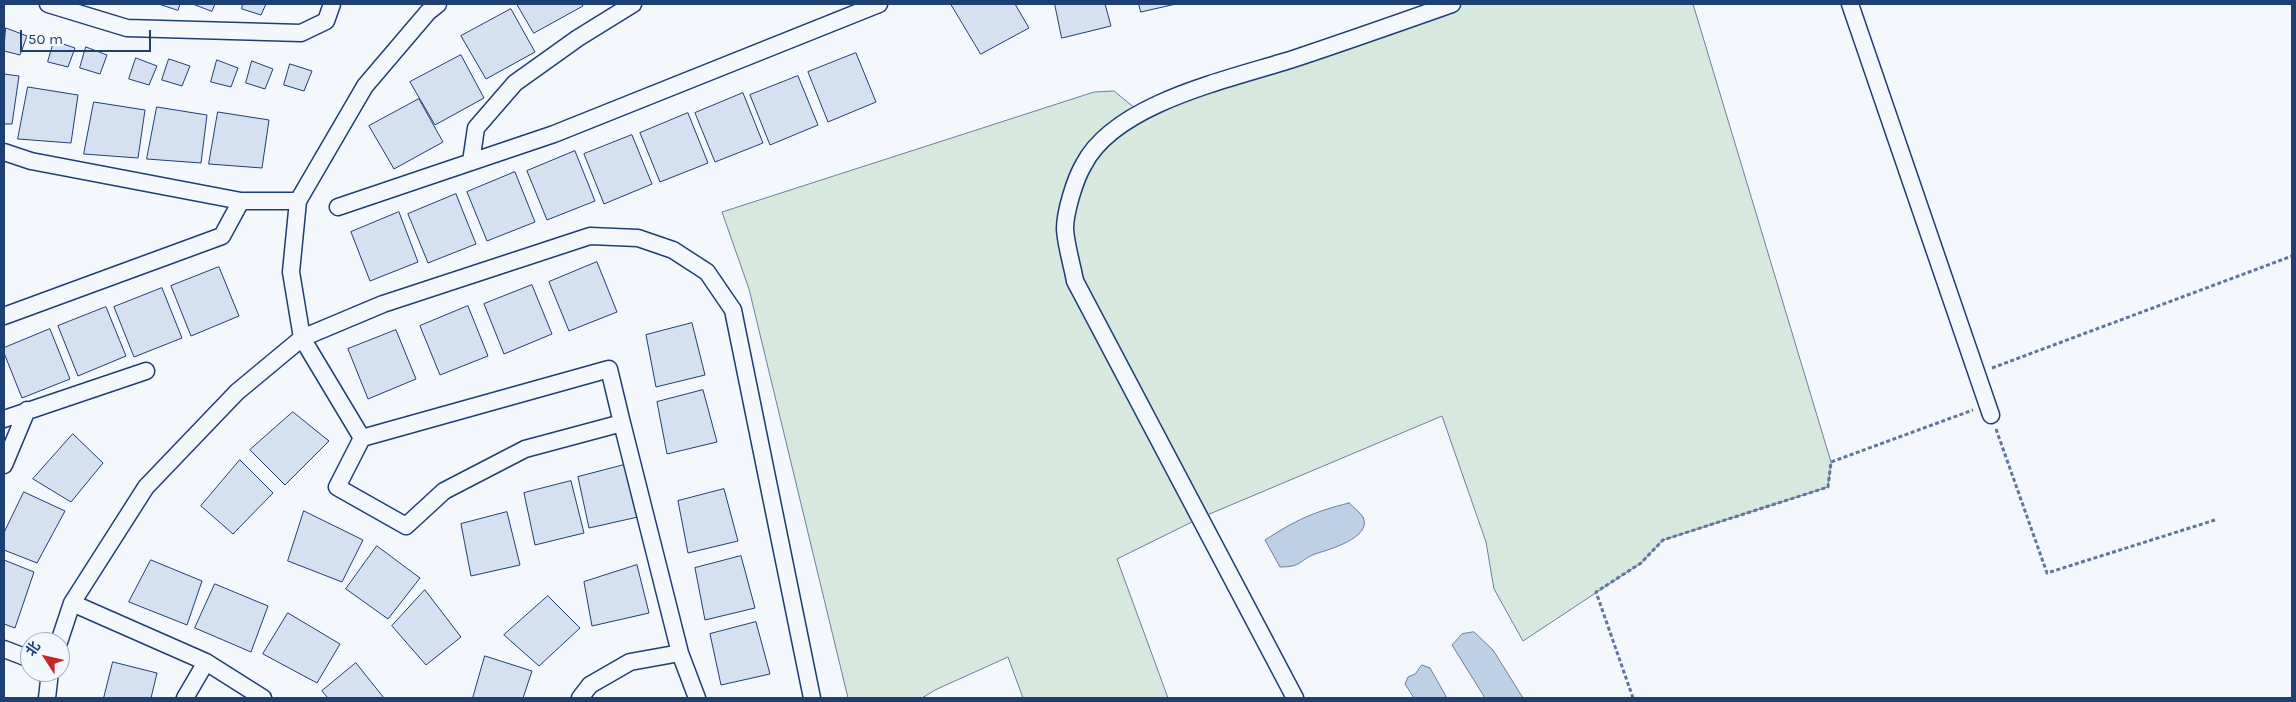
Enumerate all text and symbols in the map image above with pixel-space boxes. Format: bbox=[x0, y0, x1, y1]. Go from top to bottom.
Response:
scale bar bbox=[22, 20, 154, 52]
text: 50 m bbox=[28, 30, 63, 48]
north arrow bbox=[20, 632, 70, 682]
text: 北 bbox=[22, 638, 44, 659]

